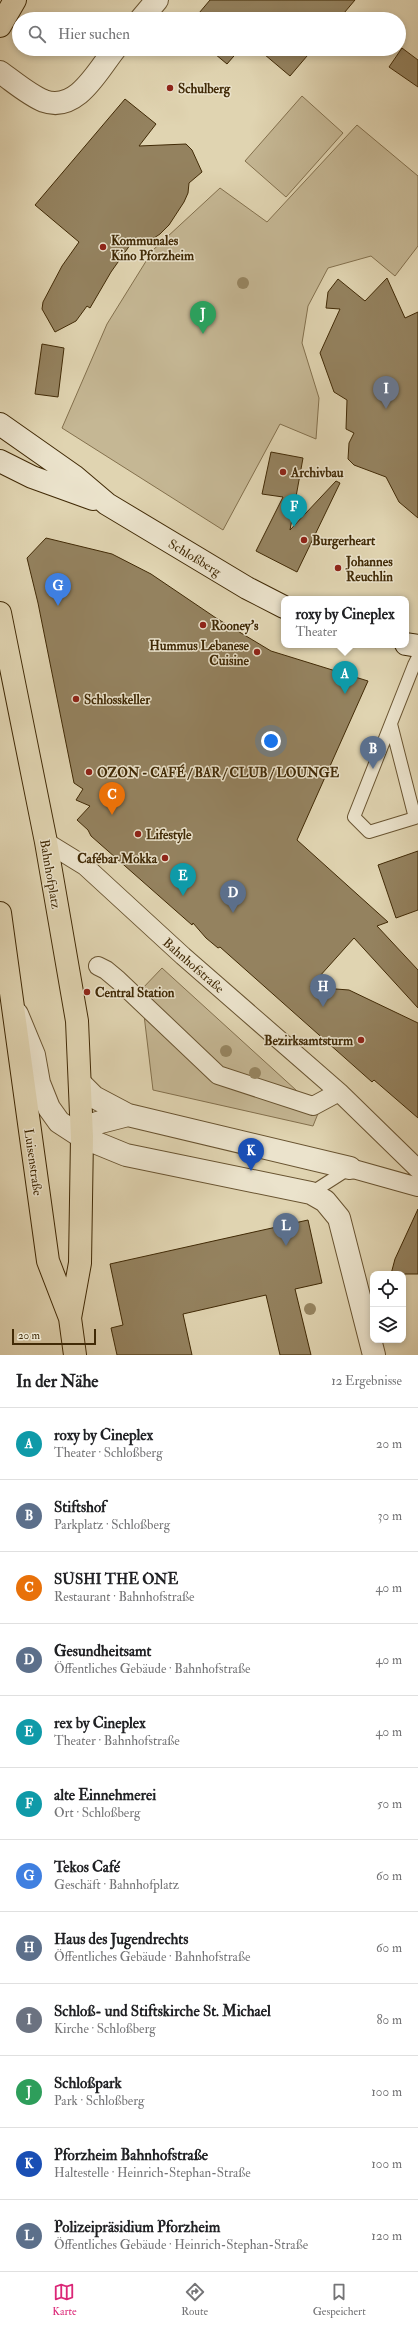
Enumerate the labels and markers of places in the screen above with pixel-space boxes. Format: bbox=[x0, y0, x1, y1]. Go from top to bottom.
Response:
place label: Schulberg bbox=[178, 81, 231, 98]
marker: Schulberg bbox=[165, 83, 175, 93]
place label: Kommunales Kino Pforzheim bbox=[111, 233, 195, 264]
marker: Kommunales Kino Pforzheim bbox=[98, 242, 108, 252]
pin: J bbox=[190, 301, 216, 334]
pin: I bbox=[373, 376, 399, 409]
place label: Archivbau bbox=[290, 465, 344, 481]
marker: Archivbau bbox=[278, 467, 288, 477]
pin: F bbox=[281, 494, 307, 527]
place label: Burgerheart bbox=[312, 533, 376, 550]
marker: Burgerheart bbox=[299, 535, 309, 545]
place label: Johannes Reuchlin bbox=[345, 554, 393, 585]
marker: Johannes Reuchlin bbox=[333, 563, 343, 573]
pin: G bbox=[45, 573, 71, 606]
place label: Rooney's bbox=[211, 618, 259, 635]
marker: Rooney's bbox=[198, 620, 208, 630]
place label: Hummus Lebanese Cuisine bbox=[149, 638, 250, 669]
marker: Hummus Lebanese Cuisine bbox=[252, 647, 262, 657]
pin: A bbox=[332, 661, 358, 694]
place label: Schlosskeller bbox=[84, 692, 151, 708]
marker: Schlosskeller bbox=[71, 694, 81, 704]
pin: B bbox=[360, 736, 386, 769]
place label: OZON - CAFÉ / BAR / CLUB / LOUNGE bbox=[97, 763, 340, 781]
marker: OZON - CAFÉ / BAR / CLUB / LOUNGE bbox=[84, 767, 94, 777]
pin: C bbox=[99, 782, 125, 815]
place label: Lifestyle bbox=[146, 827, 192, 844]
marker: Lifestyle bbox=[133, 829, 143, 839]
place label: Cafébar Mokka bbox=[77, 851, 158, 867]
marker: Cafébar Mokka bbox=[160, 853, 170, 863]
pin: E bbox=[170, 863, 196, 896]
pin: D bbox=[220, 880, 246, 913]
pin: H bbox=[310, 974, 336, 1007]
place label: Central Station bbox=[95, 985, 175, 1001]
marker: Central Station bbox=[82, 987, 92, 997]
place label: Bezirksamtsturm bbox=[264, 1033, 354, 1049]
marker: Bezirksamtsturm bbox=[356, 1035, 366, 1045]
pin: K bbox=[238, 1138, 264, 1171]
pin: L bbox=[273, 1213, 299, 1246]

